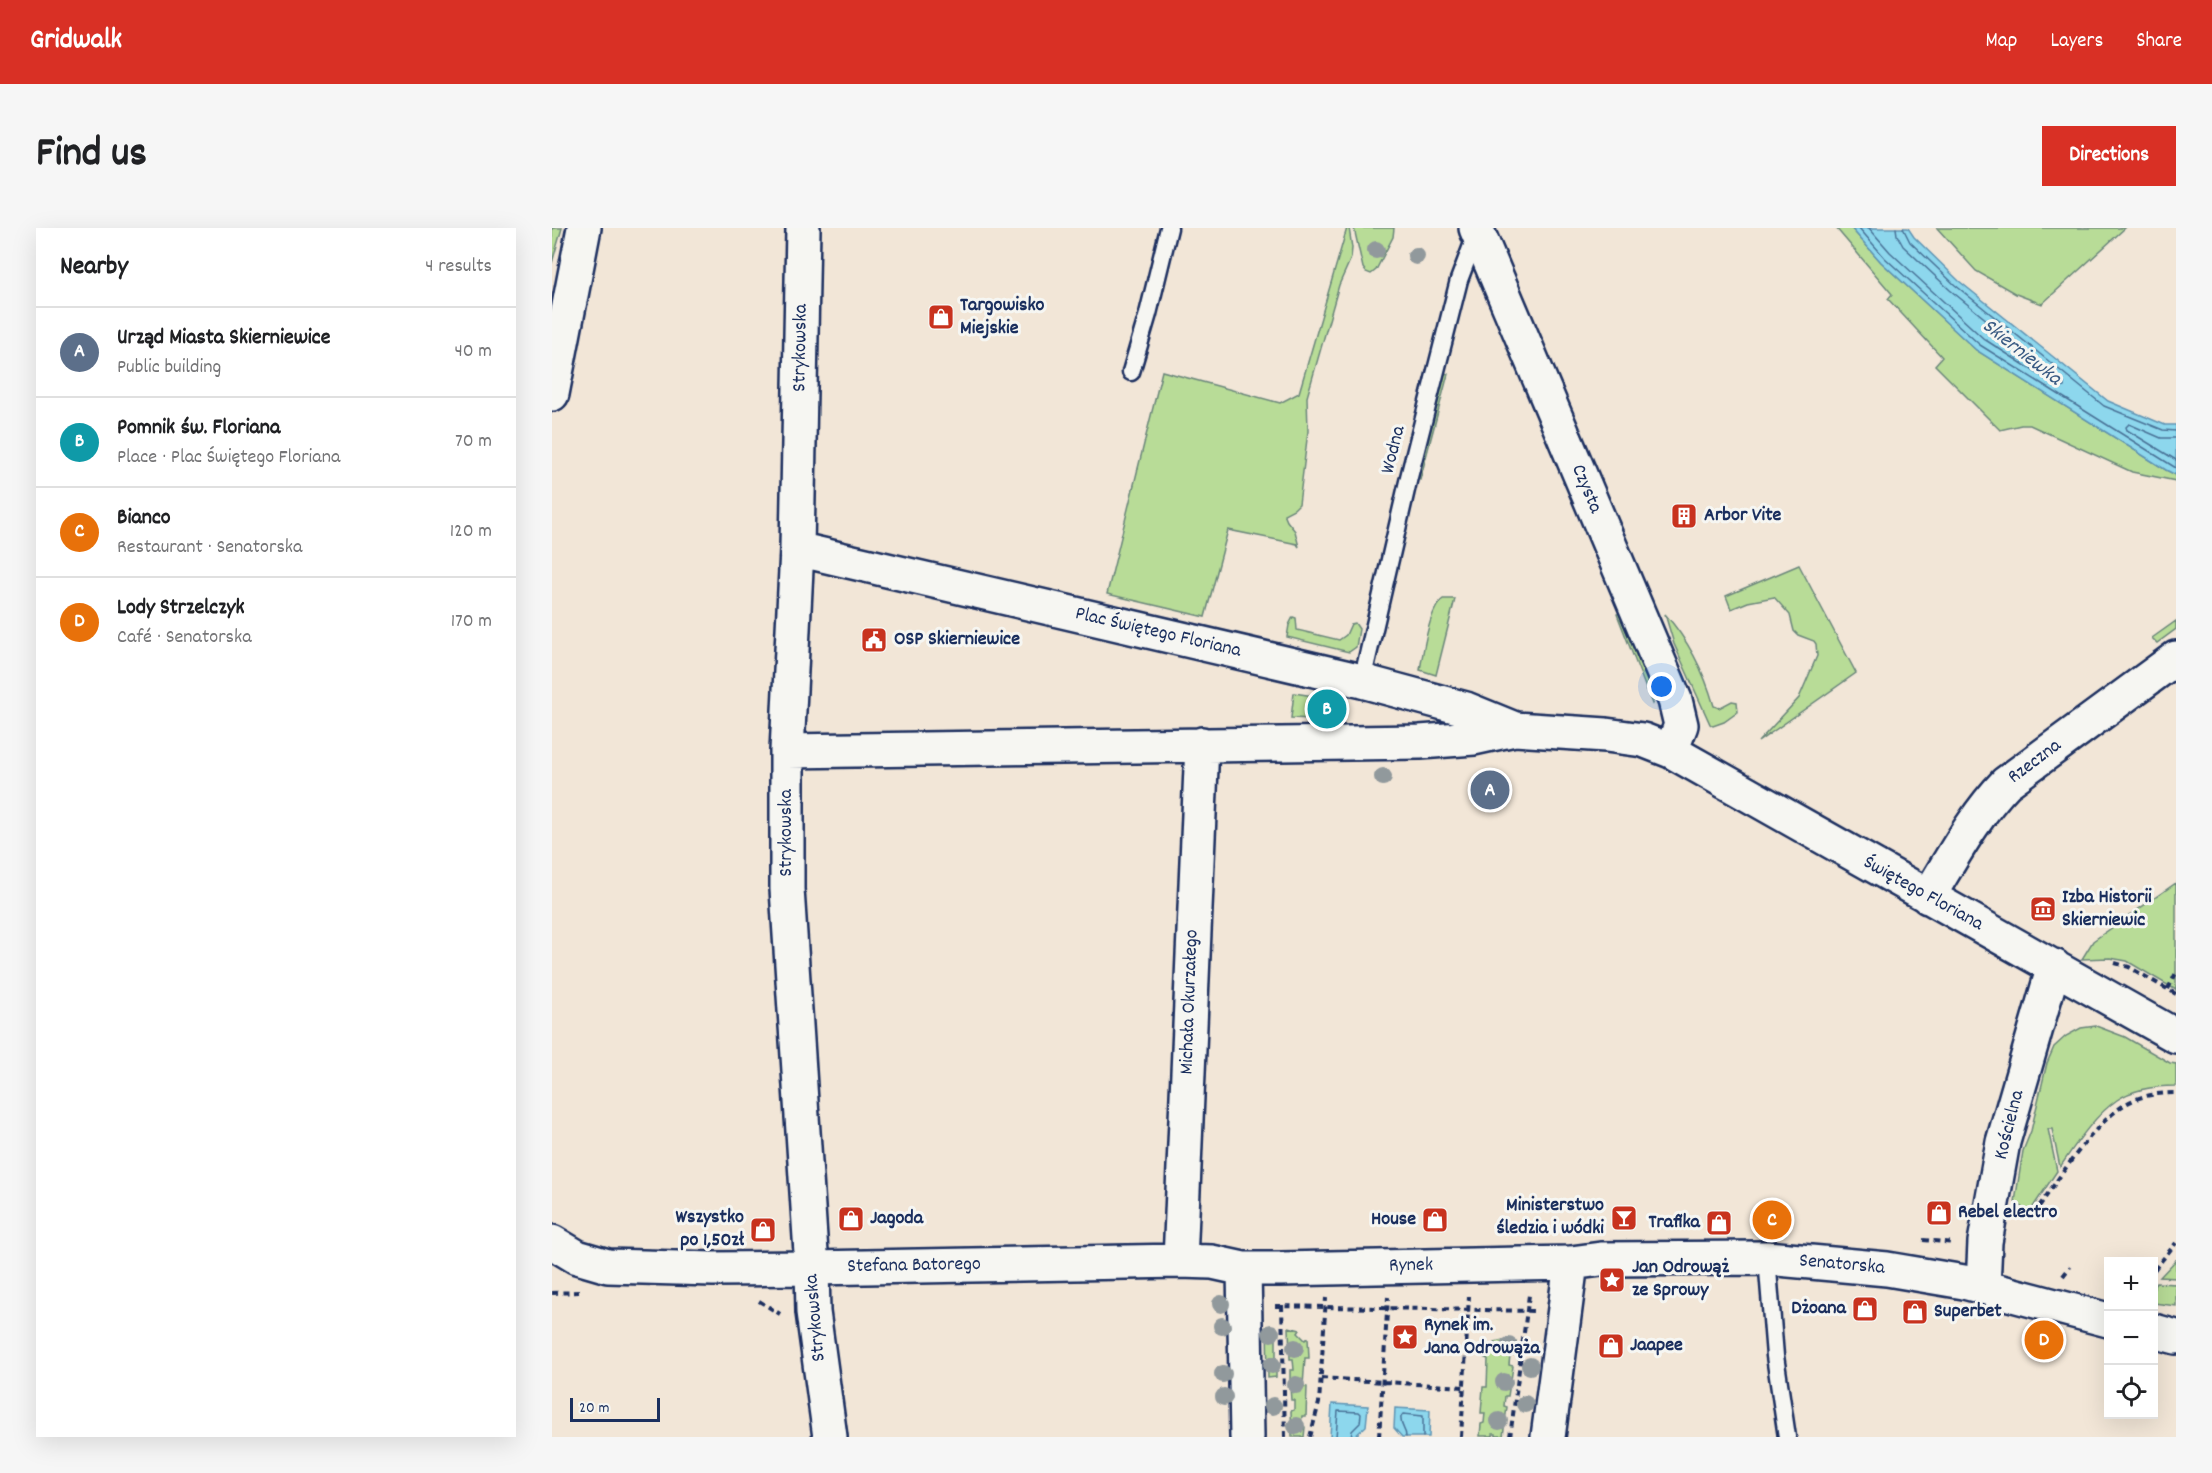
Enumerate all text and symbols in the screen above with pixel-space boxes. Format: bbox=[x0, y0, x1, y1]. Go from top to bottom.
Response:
text: Gridwalk bbox=[30, 22, 122, 62]
text: Map bbox=[1986, 27, 2017, 57]
text: Layers bbox=[2050, 27, 2103, 57]
text: Share bbox=[2136, 27, 2182, 57]
text: Find us bbox=[36, 126, 147, 186]
button: Directions bbox=[2042, 126, 2176, 186]
text: Nearby bbox=[60, 249, 128, 286]
text: 4 results bbox=[425, 253, 492, 281]
place label: Targowisko Miejskie bbox=[960, 292, 1045, 343]
shop icon: Targowisko Miejskie bbox=[926, 302, 956, 332]
street label: Strykowska bbox=[786, 303, 816, 392]
water label: Skierniewka bbox=[1975, 312, 2068, 394]
text: Urząd Miasta Skierniewice bbox=[117, 323, 330, 354]
text: A bbox=[74, 338, 85, 366]
text: 40 m bbox=[454, 338, 492, 366]
text: Public building bbox=[117, 354, 221, 382]
text: Pomnik św. Floriana bbox=[117, 413, 280, 444]
street label: Wodna bbox=[1375, 423, 1414, 477]
text: B bbox=[75, 428, 84, 456]
text: 70 m bbox=[455, 428, 492, 456]
text: Place · Plac Świętego Floriana bbox=[117, 444, 340, 472]
street label: Czysta bbox=[1563, 460, 1609, 518]
building icon: Arbor Vite bbox=[1669, 501, 1699, 531]
place label: Arbor Vite bbox=[1704, 502, 1782, 530]
text: Bianco bbox=[117, 503, 171, 534]
text: C bbox=[75, 518, 84, 546]
text: 120 m bbox=[450, 518, 492, 546]
text: Restaurant · Senatorska bbox=[117, 534, 302, 562]
text: Lody Strzelczyk bbox=[117, 593, 244, 624]
street label: Plac Świętego Floriana bbox=[1072, 600, 1244, 666]
text: D bbox=[74, 608, 85, 636]
text: 170 m bbox=[451, 608, 492, 636]
text: Café · Senatorska bbox=[117, 624, 252, 652]
public building icon: OSP Skierniewice bbox=[859, 625, 889, 655]
place label: OSP Skierniewice bbox=[894, 626, 1020, 654]
your location bbox=[1647, 672, 1676, 701]
pin: B bbox=[1308, 686, 1346, 732]
street label: Rzeczna bbox=[2002, 732, 2068, 791]
pin: A bbox=[1470, 768, 1510, 812]
street label: Strykowska bbox=[773, 789, 801, 877]
street label: Świętego Floriana bbox=[1858, 849, 1989, 939]
place label: Izba Historii Skierniewic bbox=[2062, 884, 2152, 935]
museum icon: Izba Historii Skierniewic bbox=[2028, 894, 2058, 924]
street label: Michała Okurzałego bbox=[1173, 929, 1207, 1075]
street label: Kościelna bbox=[1988, 1087, 2032, 1163]
place label: Ministerstwo śledzia i wódki bbox=[1496, 1192, 1604, 1243]
pin: C bbox=[1752, 1198, 1792, 1242]
shop icon: Rebel electro bbox=[1924, 1198, 1954, 1228]
place label: Rebel electro bbox=[1958, 1199, 2058, 1227]
bar icon: Ministerstwo śledzia i wódki bbox=[1609, 1203, 1639, 1233]
place label: Wszystko po 1,50zł bbox=[676, 1204, 745, 1255]
shop icon: Jagoda bbox=[836, 1204, 866, 1234]
place label: Jagoda bbox=[870, 1205, 924, 1233]
shop icon: House bbox=[1420, 1205, 1450, 1235]
place label: House bbox=[1371, 1206, 1416, 1234]
shop icon: Trafika bbox=[1704, 1208, 1734, 1238]
place label: Trafika bbox=[1648, 1209, 1701, 1237]
shop icon: Wszystko po 1,50zł bbox=[748, 1215, 778, 1245]
street label: Senatorska bbox=[1798, 1247, 1887, 1283]
street label: Stefana Batorego bbox=[847, 1251, 981, 1281]
street label: Rynek bbox=[1389, 1252, 1433, 1280]
place label: Jan Odrowąż ze Sprowy bbox=[1632, 1254, 1729, 1305]
map controls bbox=[2104, 1257, 2158, 1419]
button: + bbox=[2104, 1257, 2158, 1311]
place icon: Jan Odrowąż ze Sprowy bbox=[1597, 1265, 1627, 1295]
street label: Strykowska bbox=[798, 1272, 834, 1363]
shop icon: Dżoana bbox=[1850, 1294, 1880, 1324]
place label: Dżoana bbox=[1791, 1295, 1847, 1323]
shop icon: Superbet bbox=[1900, 1297, 1930, 1327]
place label: Superbet bbox=[1934, 1298, 2002, 1326]
button: − bbox=[2104, 1311, 2158, 1365]
place label: Rynek im. Jana Odrowąża bbox=[1424, 1312, 1540, 1363]
pin: D bbox=[2024, 1318, 2064, 1362]
place icon: Rynek im. Jana Odrowąża bbox=[1390, 1322, 1420, 1352]
shop icon: Jaapee bbox=[1596, 1331, 1626, 1361]
place label: Jaapee bbox=[1630, 1332, 1683, 1360]
button: locate bbox=[2104, 1365, 2158, 1419]
scale bar bbox=[570, 1395, 660, 1422]
text: 20 m bbox=[579, 1397, 609, 1420]

